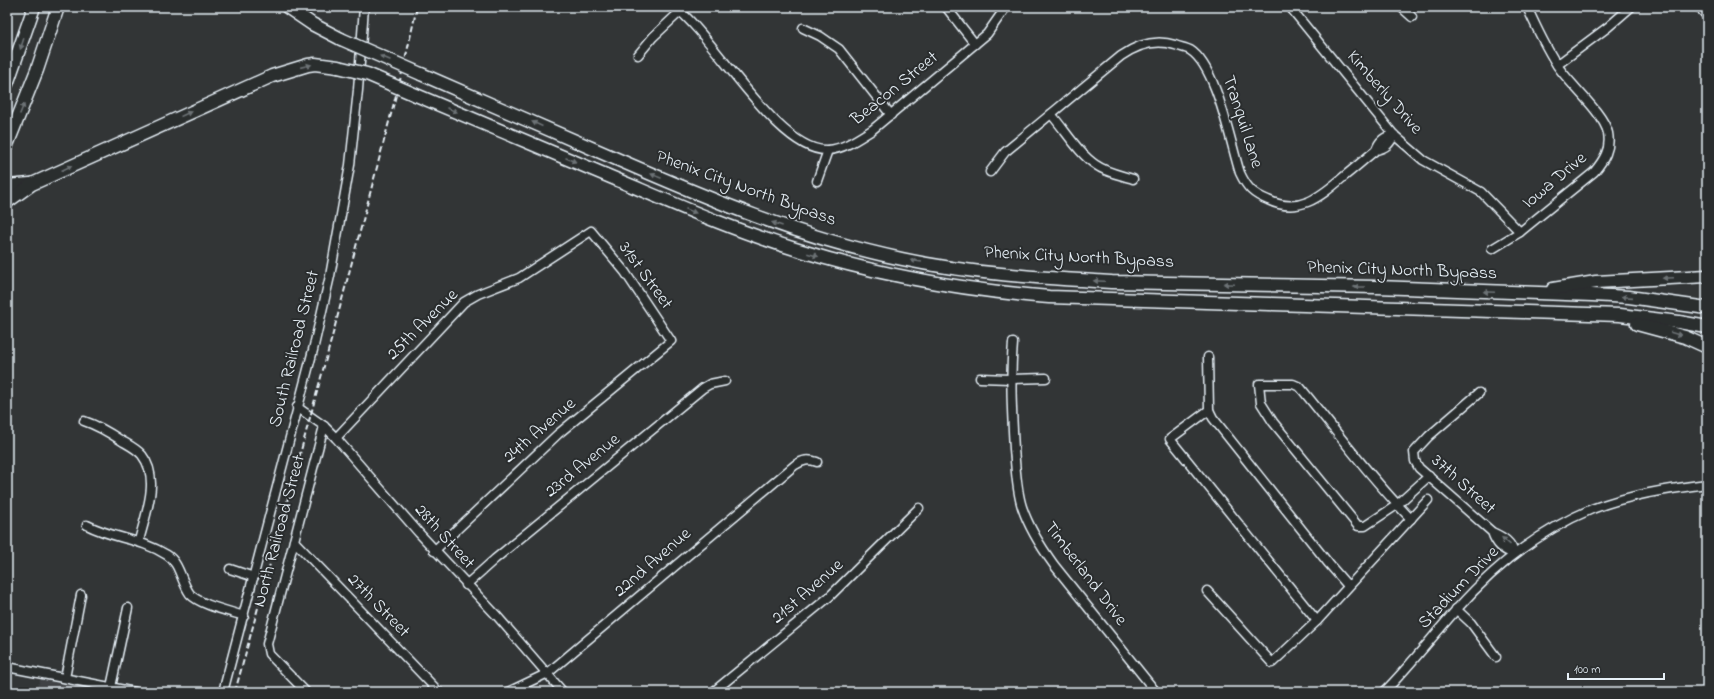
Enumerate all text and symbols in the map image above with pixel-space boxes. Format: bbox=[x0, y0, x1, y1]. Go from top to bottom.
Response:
one-way arrow bbox=[18, 38, 24, 50]
street label: Kimberly Drive bbox=[1340, 45, 1429, 142]
street label: Beacon Street bbox=[845, 46, 944, 133]
one-way arrow bbox=[380, 55, 391, 61]
one-way arrow bbox=[300, 63, 312, 69]
street label: Tranquil Lane bbox=[1215, 72, 1270, 173]
one-way arrow bbox=[19, 104, 25, 115]
one-way arrow bbox=[446, 107, 458, 113]
one-way arrow bbox=[180, 111, 191, 117]
one-way arrow bbox=[531, 121, 542, 127]
street label: Phenix City North Bypass bbox=[652, 144, 840, 234]
street label: Iowa Drive bbox=[1517, 146, 1594, 216]
one-way arrow bbox=[566, 158, 578, 164]
one-way arrow bbox=[62, 165, 73, 171]
one-way arrow bbox=[650, 173, 661, 179]
one-way arrow bbox=[685, 208, 697, 215]
one-way arrow bbox=[770, 220, 782, 226]
street label: 31st Street bbox=[611, 237, 679, 315]
street label: Phenix City North Bypass bbox=[983, 240, 1175, 276]
one-way arrow bbox=[808, 252, 820, 258]
street label: Phenix City North Bypass bbox=[1306, 255, 1498, 287]
one-way arrow bbox=[910, 258, 922, 264]
street label: South Railroad Street bbox=[263, 268, 327, 430]
one-way arrow bbox=[1662, 274, 1674, 281]
one-way arrow bbox=[1093, 278, 1105, 285]
one-way arrow bbox=[1222, 281, 1235, 287]
street label: 25th Avenue bbox=[381, 283, 465, 367]
one-way arrow bbox=[1352, 284, 1365, 290]
one-way arrow bbox=[1483, 288, 1495, 295]
one-way arrow bbox=[1621, 294, 1633, 301]
one-way arrow bbox=[1670, 331, 1682, 337]
street label: 24th Avenue bbox=[498, 391, 583, 470]
street label: 23rd Avenue bbox=[540, 427, 627, 505]
street label: 37th Street bbox=[1425, 449, 1501, 521]
street label: North Railroad Street bbox=[247, 452, 313, 610]
street label: 28th Street bbox=[408, 499, 480, 575]
street label: Timberland Drive bbox=[1037, 516, 1133, 632]
street label: 22nd Avenue bbox=[609, 521, 698, 604]
one-way arrow bbox=[1501, 536, 1512, 545]
street label: Stadium Drive bbox=[1412, 540, 1506, 636]
street label: 21st Avenue bbox=[766, 553, 851, 631]
street label: 27th Street bbox=[341, 568, 415, 644]
scale bar bbox=[1568, 655, 1664, 681]
text: 100 m bbox=[1574, 661, 1601, 679]

